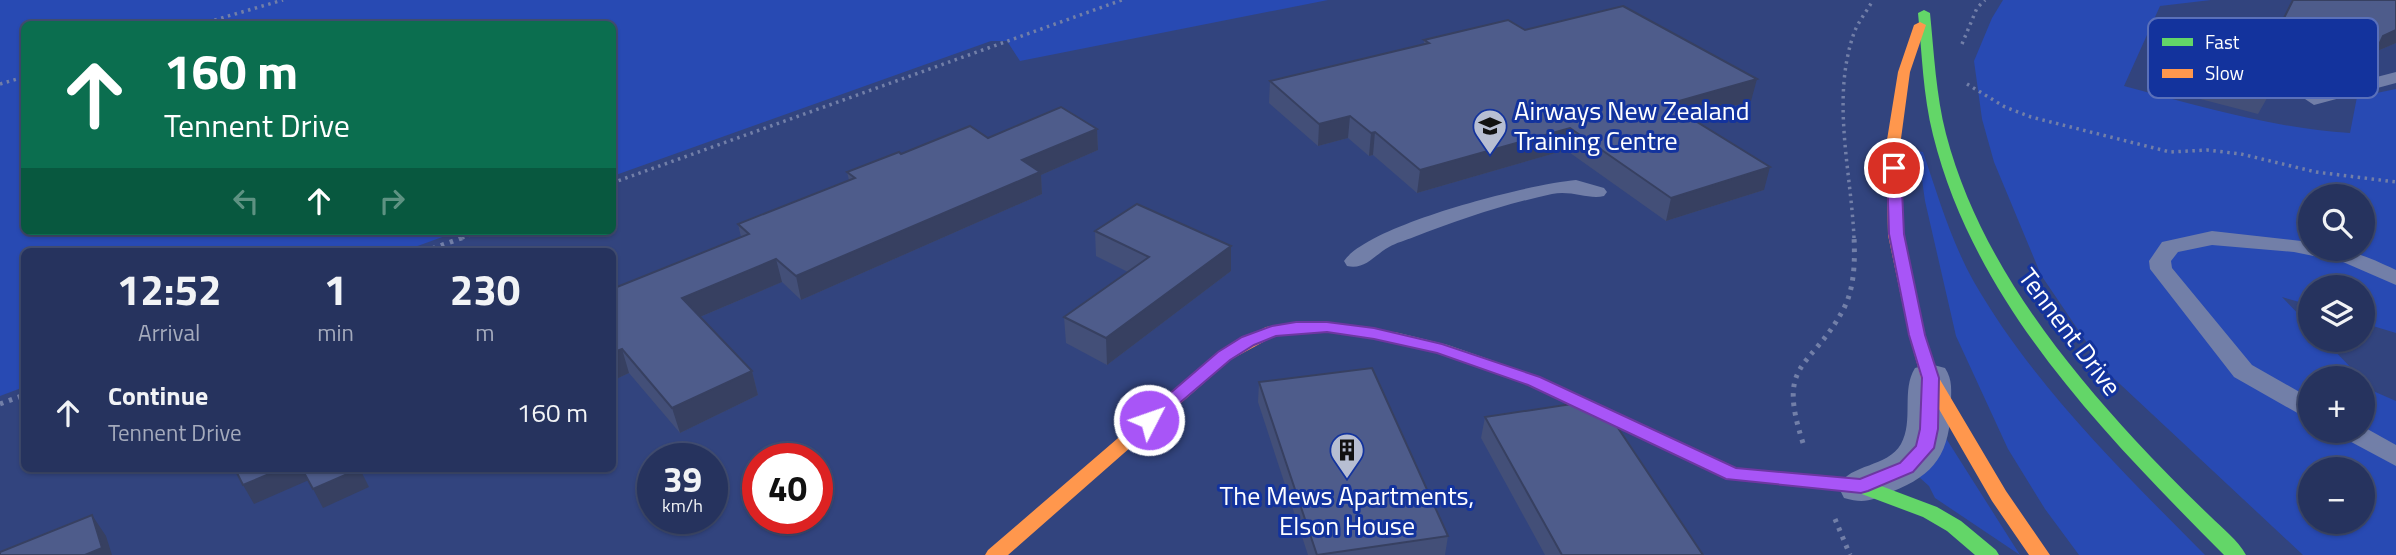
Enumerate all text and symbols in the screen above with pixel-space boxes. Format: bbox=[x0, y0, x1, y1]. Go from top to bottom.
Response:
legend bbox=[2148, 18, 2378, 98]
text: Fast bbox=[2205, 27, 2240, 56]
text: 160 m bbox=[164, 33, 298, 108]
icon: ahead bbox=[49, 49, 140, 140]
text: Slow bbox=[2205, 58, 2244, 87]
place label: Airways New Zealand Training Centre bbox=[1514, 91, 1750, 160]
text: Tennent Drive bbox=[164, 101, 350, 149]
school or university icon: Airways New Zealand Training Centre bbox=[1471, 107, 1509, 156]
pin bbox=[1864, 138, 1924, 198]
icon: arrive bbox=[1875, 149, 1913, 187]
icon: left bbox=[227, 182, 265, 220]
icon: ahead bbox=[300, 182, 338, 220]
icon: right bbox=[373, 182, 411, 220]
map controls bbox=[2298, 184, 2375, 534]
button: search bbox=[2298, 184, 2375, 261]
text: 12:52 bbox=[117, 257, 222, 321]
text: 1 bbox=[324, 257, 347, 321]
text: 230 bbox=[450, 257, 520, 321]
street label: Tennent Drive bbox=[2009, 260, 2131, 404]
button: layers bbox=[2298, 275, 2375, 352]
text: Arrival bbox=[138, 315, 200, 350]
text: min bbox=[317, 315, 354, 350]
text: m bbox=[475, 315, 495, 350]
button: + bbox=[2298, 366, 2375, 443]
text: Continue bbox=[108, 376, 208, 415]
position arrow bbox=[1112, 383, 1186, 457]
text: 160 m bbox=[517, 393, 588, 432]
icon: ahead bbox=[49, 394, 87, 432]
text: Tennent Drive bbox=[108, 415, 242, 450]
building icon: The Mews Apartments, Elson House bbox=[1328, 431, 1366, 480]
speed limit sign: 40 bbox=[742, 443, 833, 534]
text: 39 bbox=[663, 452, 702, 506]
button: − bbox=[2298, 457, 2375, 534]
place label: The Mews Apartments, Elson House bbox=[1220, 476, 1474, 545]
text: km/h bbox=[662, 492, 703, 519]

